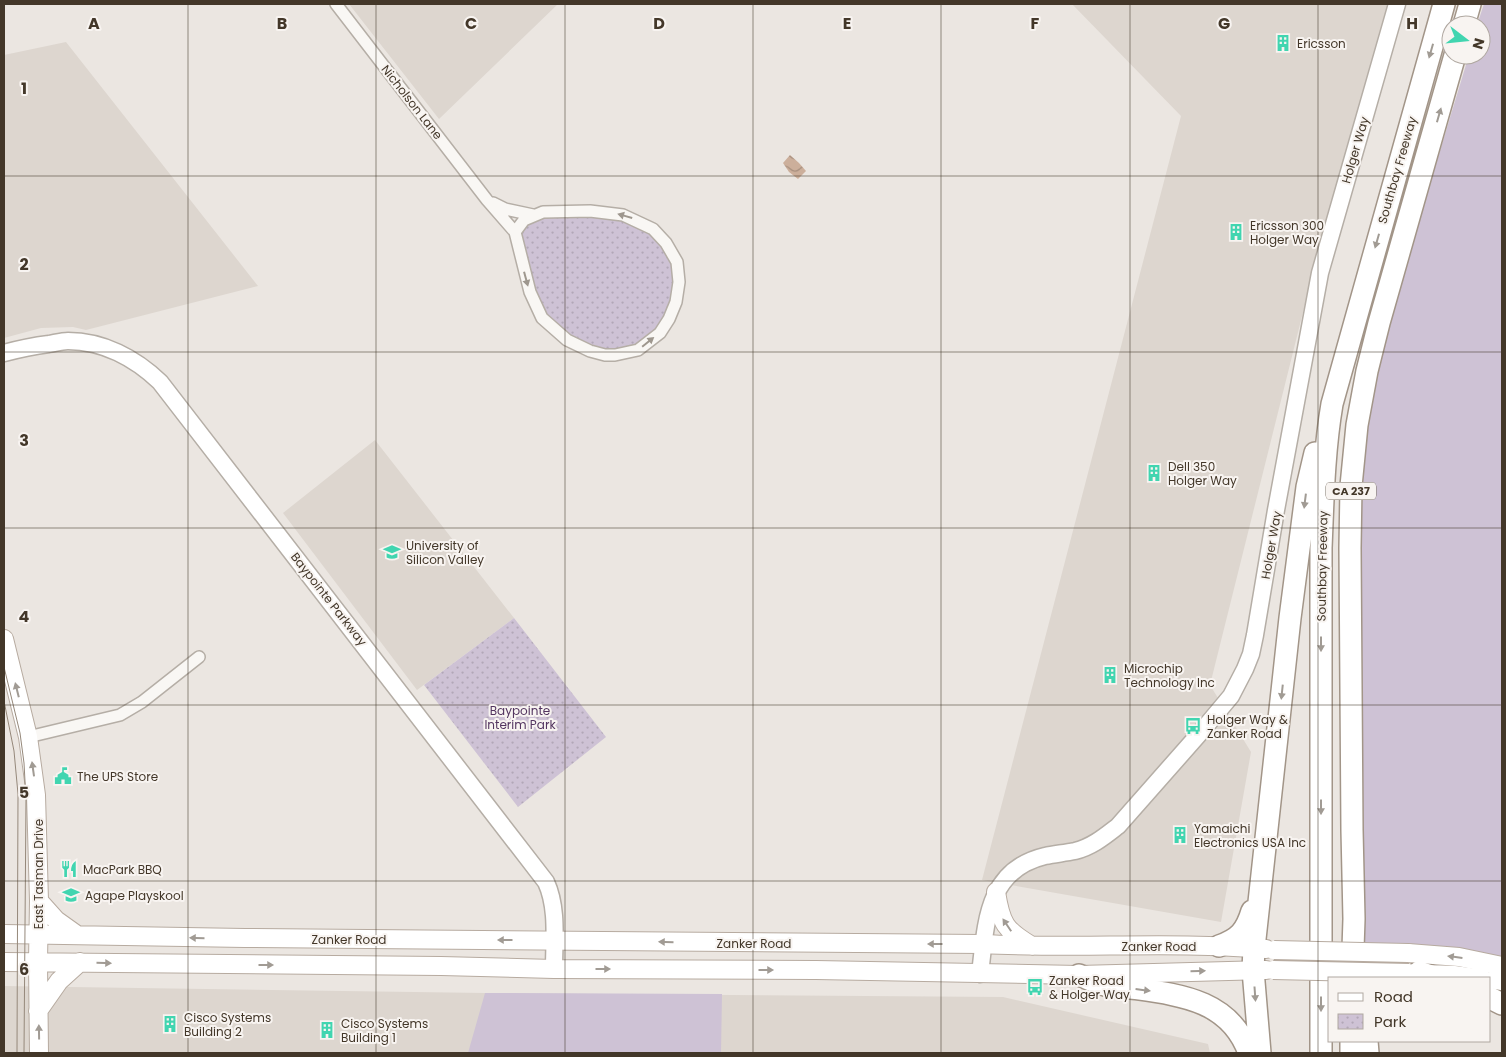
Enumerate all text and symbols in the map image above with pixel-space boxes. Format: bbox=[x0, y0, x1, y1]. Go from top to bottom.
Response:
text: A bbox=[88, 12, 100, 35]
text: B bbox=[277, 12, 287, 35]
text: C bbox=[465, 12, 477, 35]
text: D bbox=[653, 12, 665, 35]
text: E bbox=[843, 12, 851, 35]
text: F bbox=[1031, 12, 1040, 35]
text: G bbox=[1218, 12, 1230, 35]
text: H bbox=[1406, 12, 1418, 35]
north arrow bbox=[1441, 15, 1491, 65]
building icon: Ericsson bbox=[1273, 33, 1293, 53]
place label: Ericsson bbox=[1297, 35, 1346, 52]
text: N bbox=[1467, 36, 1490, 51]
one-way arrow bbox=[1426, 43, 1434, 58]
street label: Nicholson Lane bbox=[378, 61, 446, 143]
text: 1 bbox=[21, 77, 27, 100]
one-way arrow bbox=[1435, 107, 1443, 122]
street label: Holger Way bbox=[1337, 114, 1373, 185]
street label: Southbay Freeway bbox=[1374, 114, 1421, 226]
one-way arrow bbox=[617, 212, 632, 220]
place label: Ericsson 300 Holger Way bbox=[1250, 217, 1324, 248]
building icon: Ericsson 300 Holger Way bbox=[1226, 222, 1246, 242]
one-way arrow bbox=[1373, 233, 1381, 248]
text: 2 bbox=[19, 253, 29, 276]
one-way arrow bbox=[522, 272, 530, 287]
one-way arrow bbox=[641, 336, 654, 347]
text: 3 bbox=[19, 429, 29, 452]
place label: Dell 350 Holger Way bbox=[1168, 458, 1237, 489]
building icon: Dell 350 Holger Way bbox=[1144, 463, 1164, 483]
road number: CA 237 bbox=[1326, 482, 1376, 500]
one-way arrow bbox=[1301, 493, 1309, 509]
street label: Holger Way bbox=[1257, 509, 1285, 580]
street label: Southbay Freeway bbox=[1313, 510, 1331, 622]
place label: University of Silicon Valley bbox=[406, 537, 484, 568]
school or university icon: University of Silicon Valley bbox=[382, 542, 402, 562]
street label: Baypointe Parkway bbox=[287, 549, 371, 649]
text: 4 bbox=[19, 605, 30, 628]
one-way arrow bbox=[1317, 637, 1325, 653]
place label: Microchip Technology Inc bbox=[1124, 660, 1215, 691]
building icon: Microchip Technology Inc bbox=[1100, 665, 1120, 685]
one-way arrow bbox=[13, 682, 21, 697]
one-way arrow bbox=[1278, 684, 1286, 700]
park label: Baypointe Interim Park bbox=[484, 702, 556, 733]
place label: Holger Way & Zanker Road bbox=[1207, 711, 1288, 742]
bus stop icon: Holger Way & Zanker Road bbox=[1183, 716, 1203, 736]
one-way arrow bbox=[29, 760, 37, 776]
public building icon: The UPS Store bbox=[53, 766, 73, 786]
place label: The UPS Store bbox=[77, 768, 158, 785]
text: 5 bbox=[19, 781, 29, 804]
one-way arrow bbox=[1317, 799, 1325, 815]
street label: East Tasman Drive bbox=[30, 819, 47, 929]
place label: Yamaichi Electronics USA Inc bbox=[1194, 820, 1306, 851]
building icon: Yamaichi Electronics USA Inc bbox=[1170, 825, 1190, 845]
restaurant icon: MacPark BBQ bbox=[59, 859, 79, 879]
place label: MacPark BBQ bbox=[83, 861, 162, 878]
school or university icon: Agape Playskool bbox=[61, 885, 81, 905]
place label: Agape Playskool bbox=[85, 887, 184, 904]
one-way arrow bbox=[1002, 918, 1011, 932]
street label: Zanker Road bbox=[312, 931, 386, 948]
one-way arrow bbox=[188, 933, 204, 941]
street label: Zanker Road bbox=[717, 935, 791, 952]
one-way arrow bbox=[497, 936, 513, 944]
one-way arrow bbox=[657, 938, 673, 946]
street label: Zanker Road bbox=[1122, 938, 1196, 955]
one-way arrow bbox=[926, 940, 942, 948]
one-way arrow bbox=[1447, 953, 1463, 961]
text: 6 bbox=[19, 958, 29, 981]
one-way arrow bbox=[96, 959, 112, 967]
one-way arrow bbox=[258, 961, 274, 969]
one-way arrow bbox=[595, 965, 611, 973]
one-way arrow bbox=[758, 966, 774, 974]
one-way arrow bbox=[1190, 967, 1206, 975]
place label: Zanker Road & Holger Way bbox=[1049, 972, 1130, 1003]
bus stop icon: Zanker Road & Holger Way bbox=[1025, 977, 1045, 997]
legend bbox=[1328, 977, 1491, 1042]
one-way arrow bbox=[1136, 986, 1152, 994]
text: Road bbox=[1374, 986, 1413, 1007]
one-way arrow bbox=[1252, 987, 1260, 1003]
one-way arrow bbox=[1317, 997, 1325, 1013]
place label: Cisco Systems Building 2 bbox=[184, 1009, 271, 1040]
text: Park bbox=[1374, 1011, 1406, 1032]
building icon: Cisco Systems Building 2 bbox=[160, 1014, 180, 1034]
place label: Cisco Systems Building 1 bbox=[341, 1015, 428, 1046]
building icon: Cisco Systems Building 1 bbox=[317, 1020, 337, 1040]
one-way arrow bbox=[35, 1024, 43, 1040]

